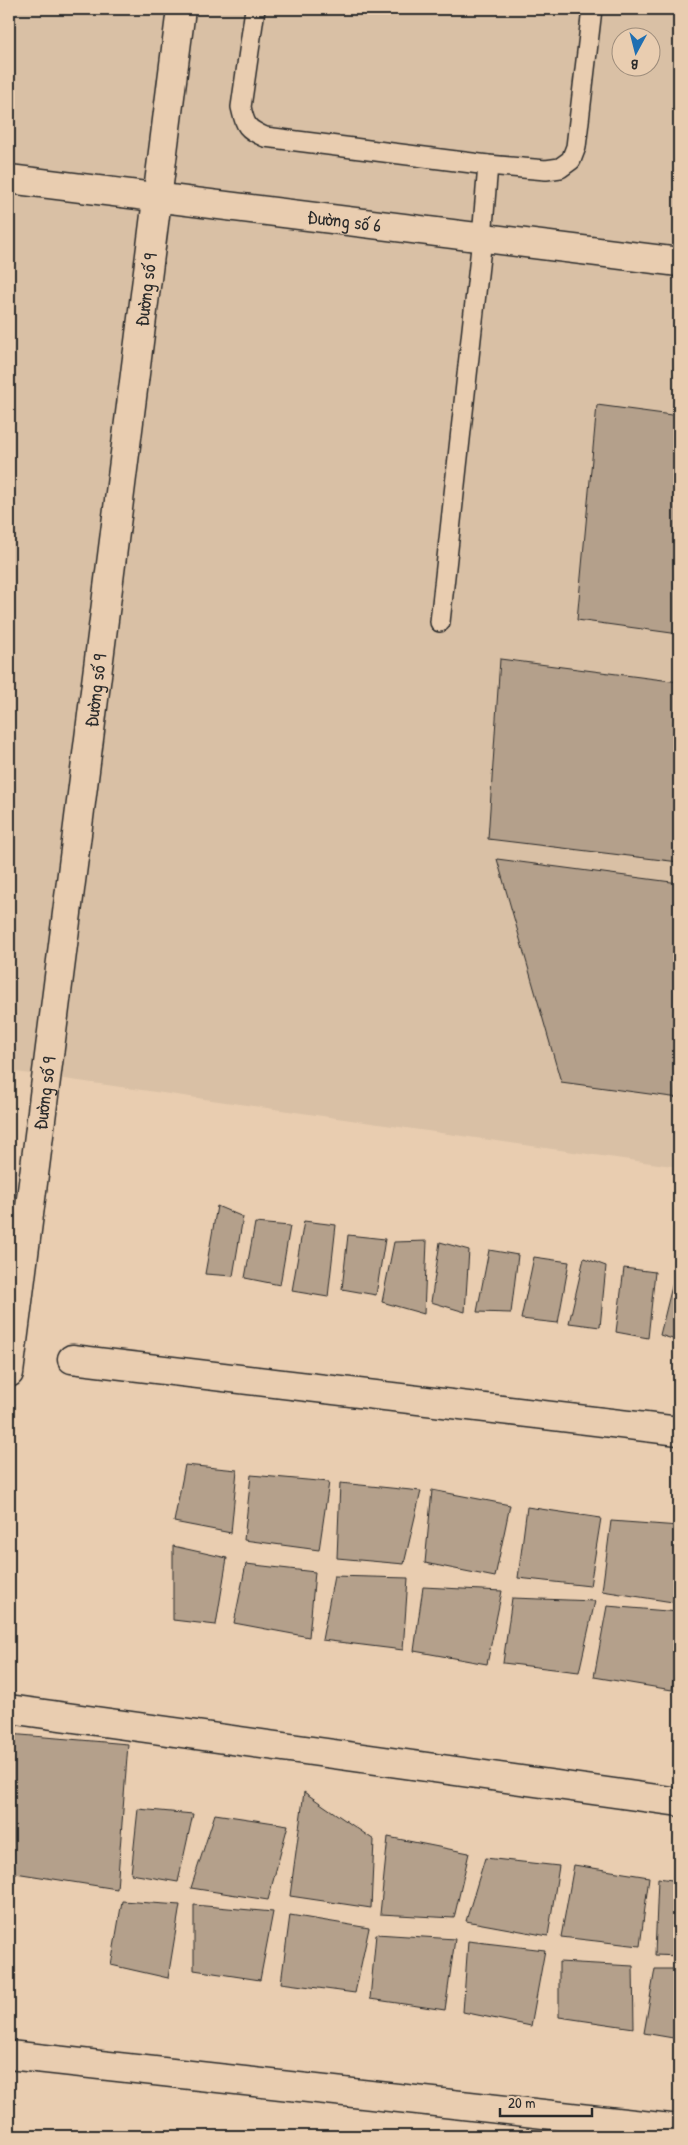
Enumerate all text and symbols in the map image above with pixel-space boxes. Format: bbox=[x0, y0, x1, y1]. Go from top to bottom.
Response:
north arrow bbox=[610, 28, 660, 78]
text: B bbox=[630, 56, 639, 75]
street label: Đường số 6 bbox=[306, 203, 383, 238]
street label: Đường số 9 bbox=[128, 251, 163, 328]
street label: Đường số 9 bbox=[78, 652, 113, 729]
street label: Đường số 9 bbox=[27, 1055, 62, 1131]
scale bar bbox=[500, 2085, 593, 2117]
text: 20 m bbox=[508, 2092, 535, 2113]

